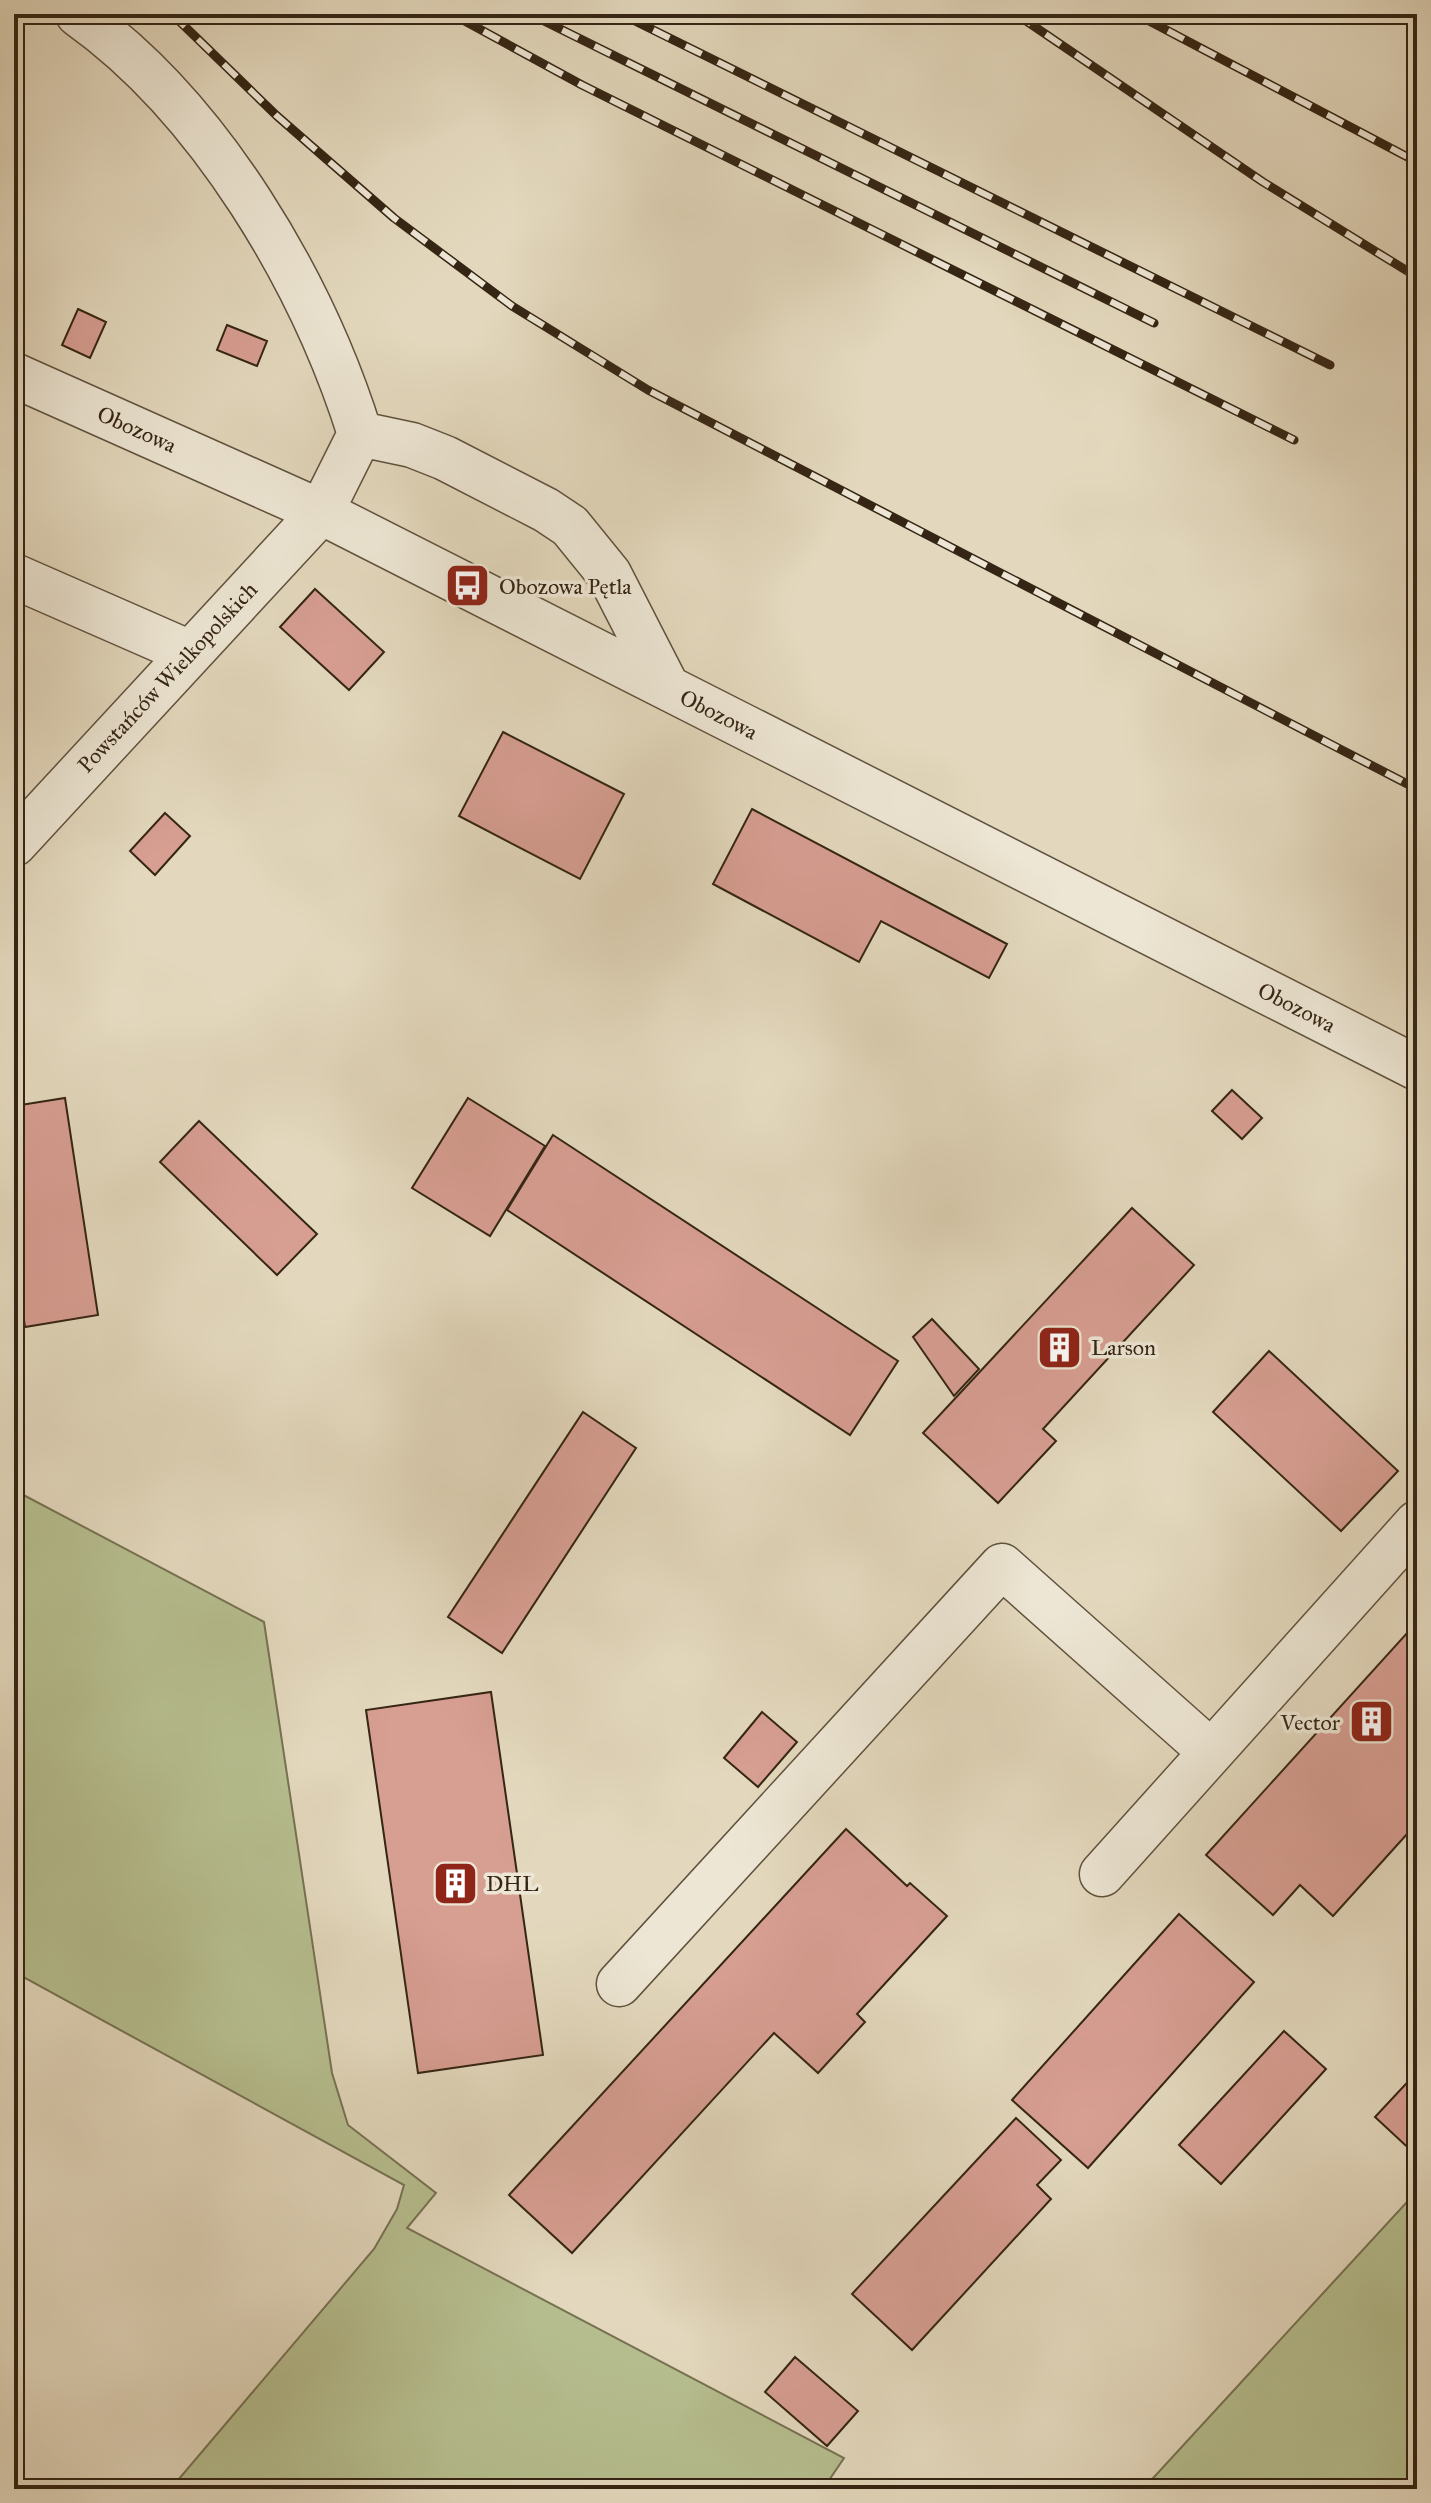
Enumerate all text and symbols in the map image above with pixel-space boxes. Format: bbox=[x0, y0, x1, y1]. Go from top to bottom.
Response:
street label: Obozowa bbox=[93, 400, 181, 459]
bus stop icon: Obozowa Pętla bbox=[444, 562, 492, 610]
place label: Obozowa Pętla bbox=[499, 573, 632, 600]
street label: Powstańców Wielkopolskich bbox=[72, 576, 263, 778]
street label: Obozowa bbox=[675, 683, 763, 746]
street label: Obozowa bbox=[1253, 976, 1341, 1039]
building icon: Larson bbox=[1036, 1323, 1084, 1371]
place label: Larson bbox=[1091, 1334, 1156, 1361]
building icon: Vector bbox=[1347, 1698, 1395, 1746]
place label: Vector bbox=[1280, 1709, 1341, 1736]
building icon: DHL bbox=[431, 1859, 479, 1907]
place label: DHL bbox=[486, 1870, 538, 1897]

